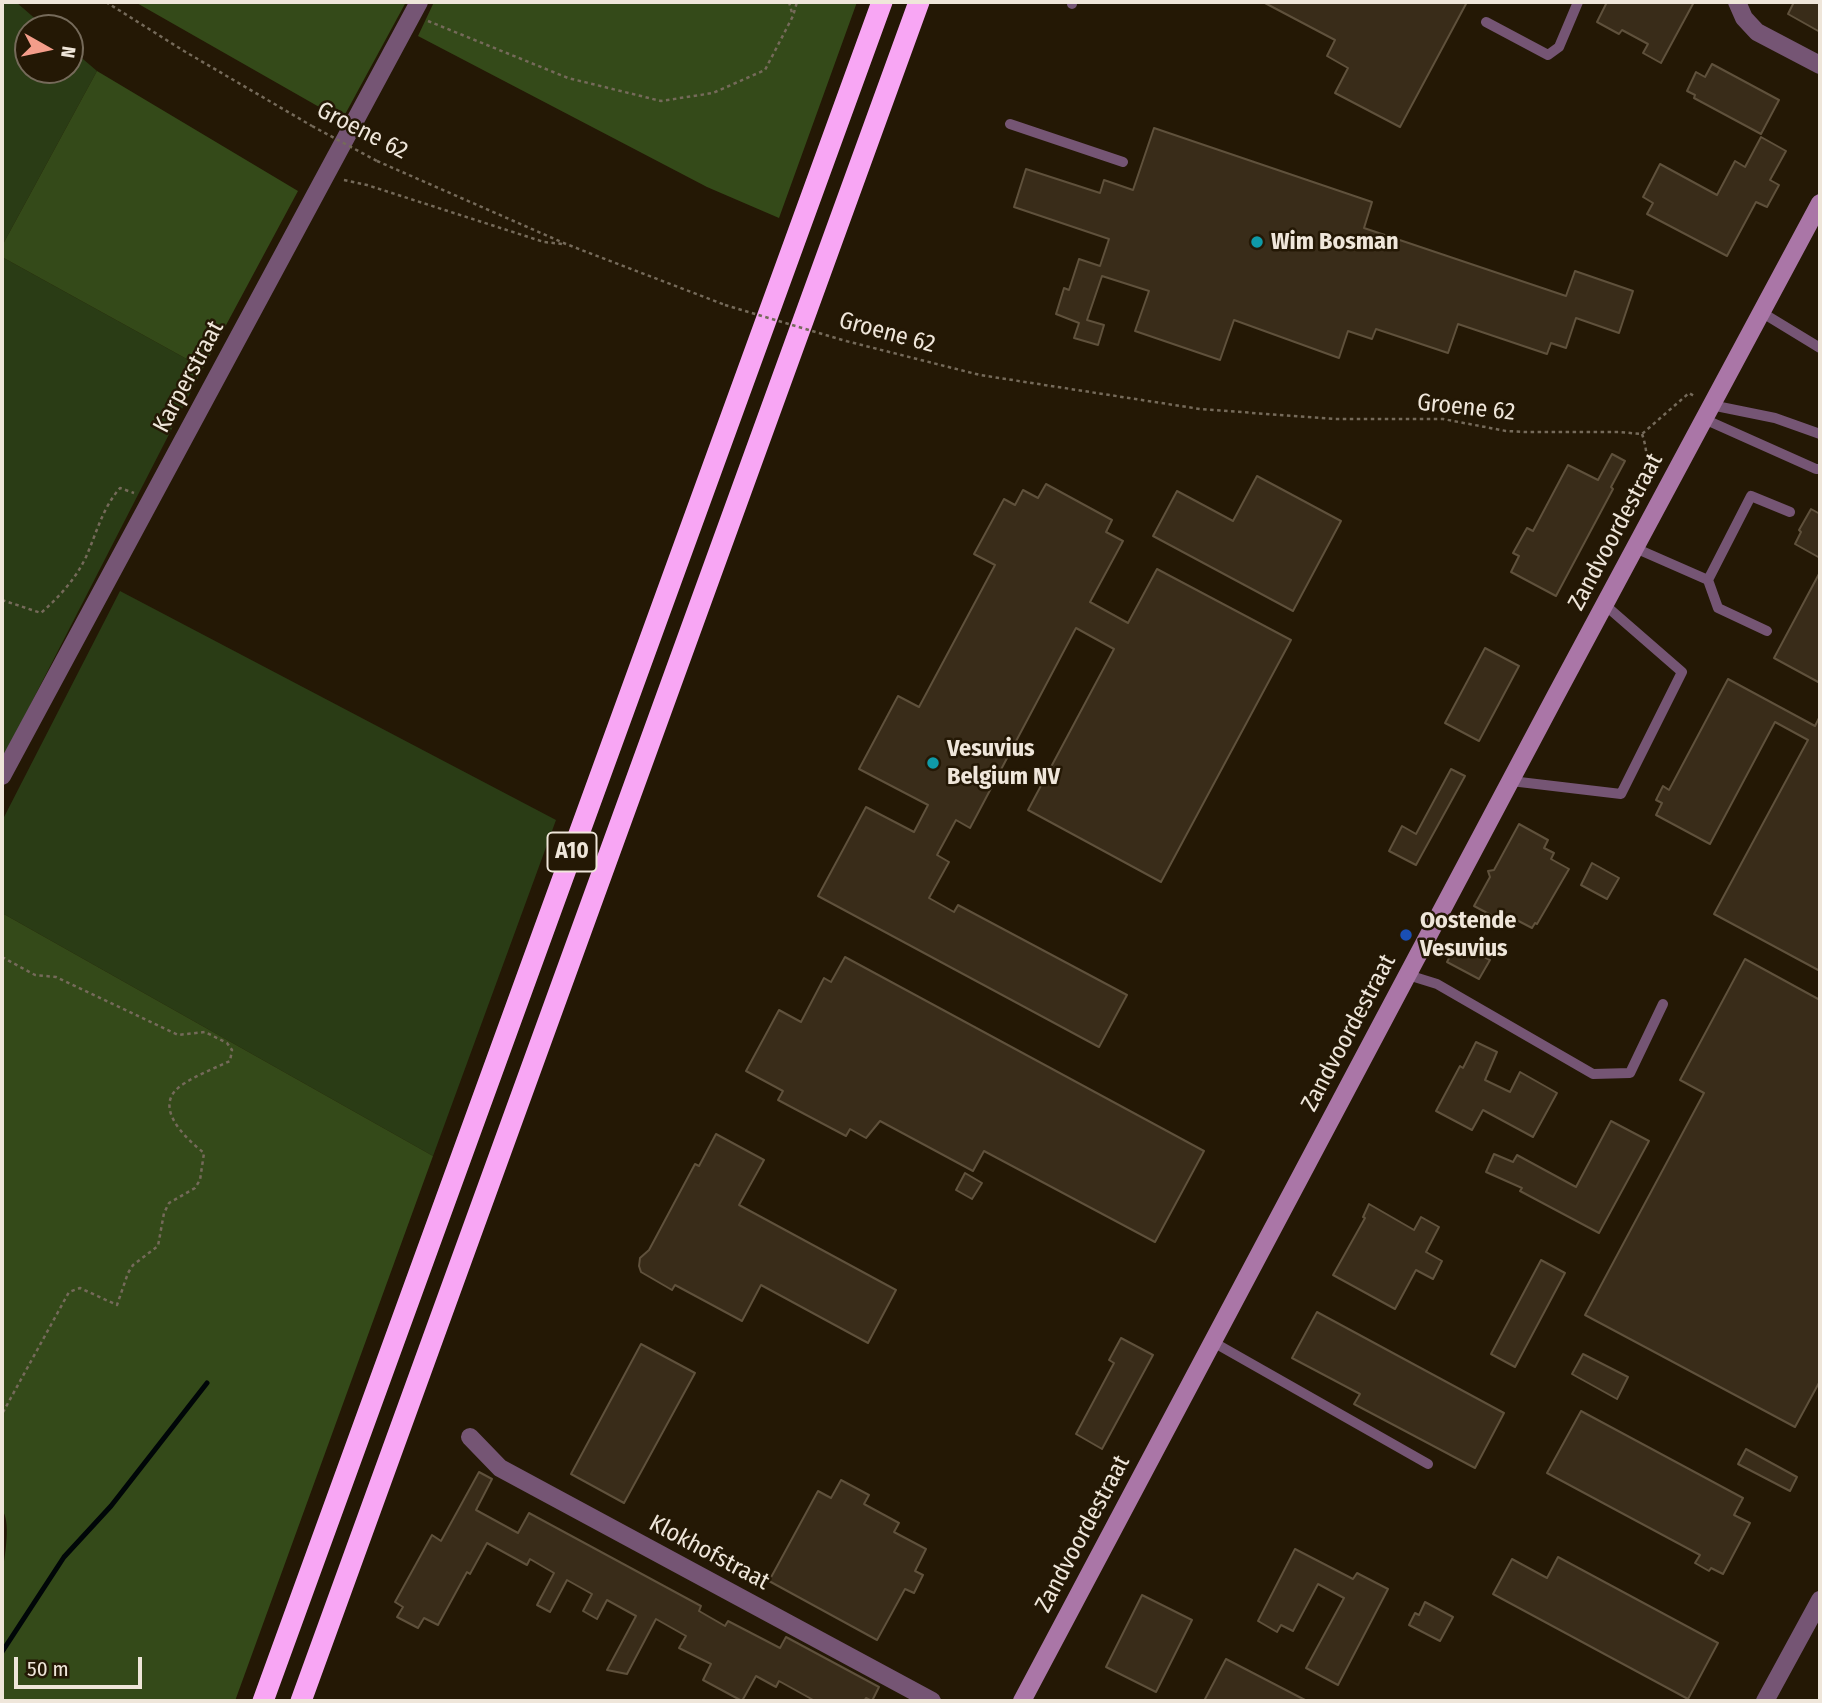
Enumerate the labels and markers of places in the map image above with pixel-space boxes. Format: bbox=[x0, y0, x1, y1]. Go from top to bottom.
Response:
place label: Wim Bosman bbox=[1271, 228, 1399, 256]
marker: Wim Bosman bbox=[1249, 234, 1265, 250]
place label: Vesuvius Belgium NV bbox=[947, 735, 1060, 791]
marker: Vesuvius Belgium NV bbox=[925, 755, 941, 771]
place label: Oostende Vesuvius bbox=[1420, 907, 1516, 963]
marker: Oostende Vesuvius bbox=[1398, 927, 1414, 943]

